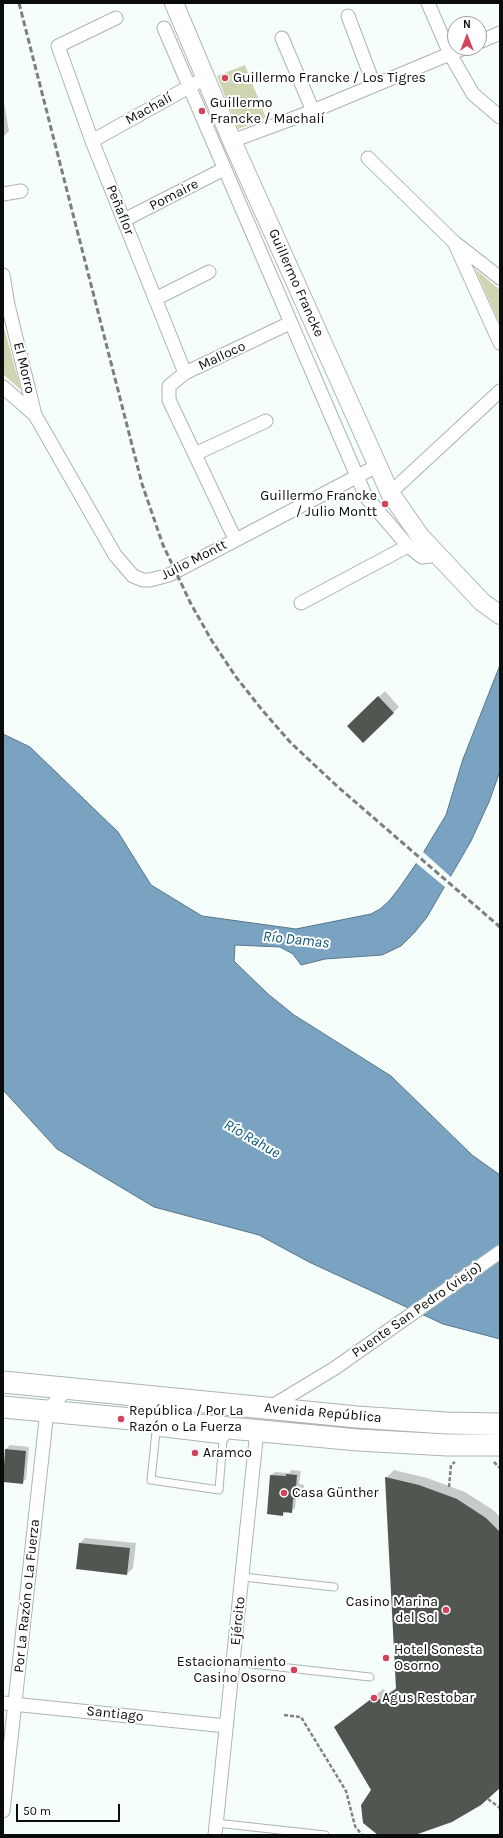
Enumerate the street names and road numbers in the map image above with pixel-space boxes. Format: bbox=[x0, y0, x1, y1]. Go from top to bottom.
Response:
street label: Machalí bbox=[123, 89, 175, 129]
street label: Pomaire bbox=[147, 176, 201, 214]
street label: Peñaflor bbox=[102, 183, 138, 237]
street label: Guillermo Francke bbox=[265, 226, 327, 340]
street label: Malloco bbox=[196, 338, 248, 374]
street label: El Morro bbox=[10, 341, 38, 395]
street label: Julio Montt bbox=[158, 536, 230, 584]
street label: Puente San Pedro (viejo) bbox=[349, 1259, 485, 1361]
street label: Avenida República bbox=[264, 1400, 382, 1426]
street label: Por La Razón o La Fuerza bbox=[11, 1518, 43, 1674]
street label: Ejército bbox=[227, 1596, 249, 1646]
street label: Santiago bbox=[86, 1703, 144, 1725]

